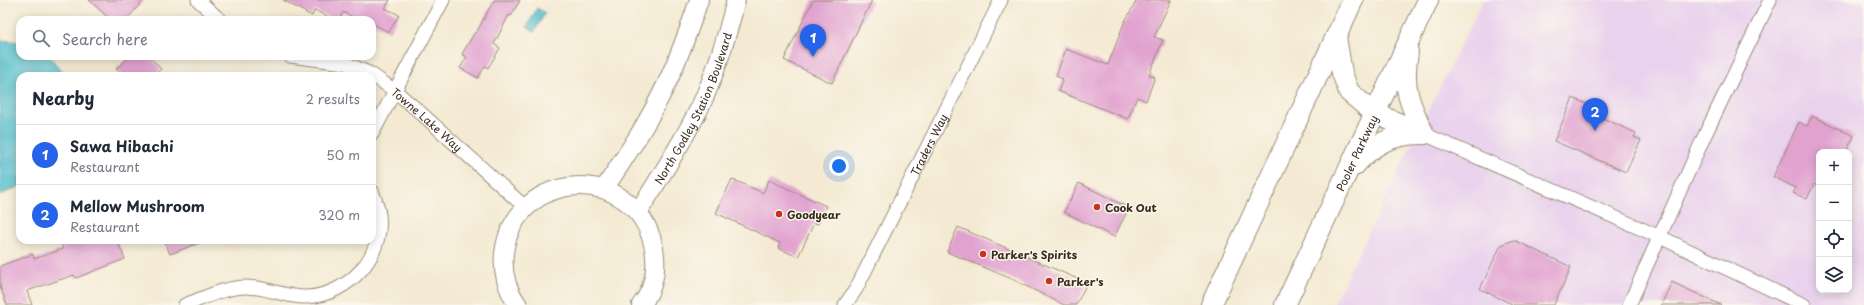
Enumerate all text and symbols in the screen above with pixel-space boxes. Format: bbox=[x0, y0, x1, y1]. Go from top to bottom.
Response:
search box bbox=[16, 16, 376, 60]
pin: 1 bbox=[800, 24, 826, 57]
icon: search bbox=[30, 27, 52, 49]
text: Search here bbox=[62, 27, 148, 50]
street label: North Godley Station Boulevard bbox=[649, 30, 735, 187]
street label: Towne Lake Way bbox=[388, 83, 466, 155]
text: Nearby bbox=[32, 85, 94, 111]
text: 2 results bbox=[306, 89, 360, 108]
pin: 2 bbox=[1582, 98, 1608, 131]
street label: Traders Way bbox=[906, 110, 951, 179]
street label: Pooler Parkway bbox=[1331, 112, 1381, 194]
text: Sawa Hibachi bbox=[70, 134, 174, 157]
text: 1 bbox=[42, 145, 48, 164]
text: 50 m bbox=[326, 145, 360, 164]
map controls bbox=[1816, 149, 1852, 293]
button: + bbox=[1816, 149, 1852, 185]
your location bbox=[829, 156, 849, 176]
text: Restaurant bbox=[70, 157, 140, 176]
button: − bbox=[1816, 185, 1852, 221]
text: Mellow Mushroom bbox=[70, 194, 205, 217]
place label: Cook Out bbox=[1105, 199, 1157, 216]
marker: Cook Out bbox=[1092, 202, 1102, 212]
text: 2 bbox=[40, 205, 50, 224]
text: 320 m bbox=[318, 205, 360, 224]
place label: Goodyear bbox=[787, 206, 841, 223]
marker: Goodyear bbox=[774, 209, 784, 219]
text: Restaurant bbox=[70, 217, 140, 236]
button: locate bbox=[1816, 221, 1852, 257]
place label: Parker's Spirits bbox=[991, 246, 1078, 263]
marker: Parker's Spirits bbox=[978, 249, 988, 259]
button: layers bbox=[1816, 257, 1852, 293]
place label: Parker's bbox=[1057, 273, 1104, 290]
marker: Parker's bbox=[1044, 276, 1054, 286]

